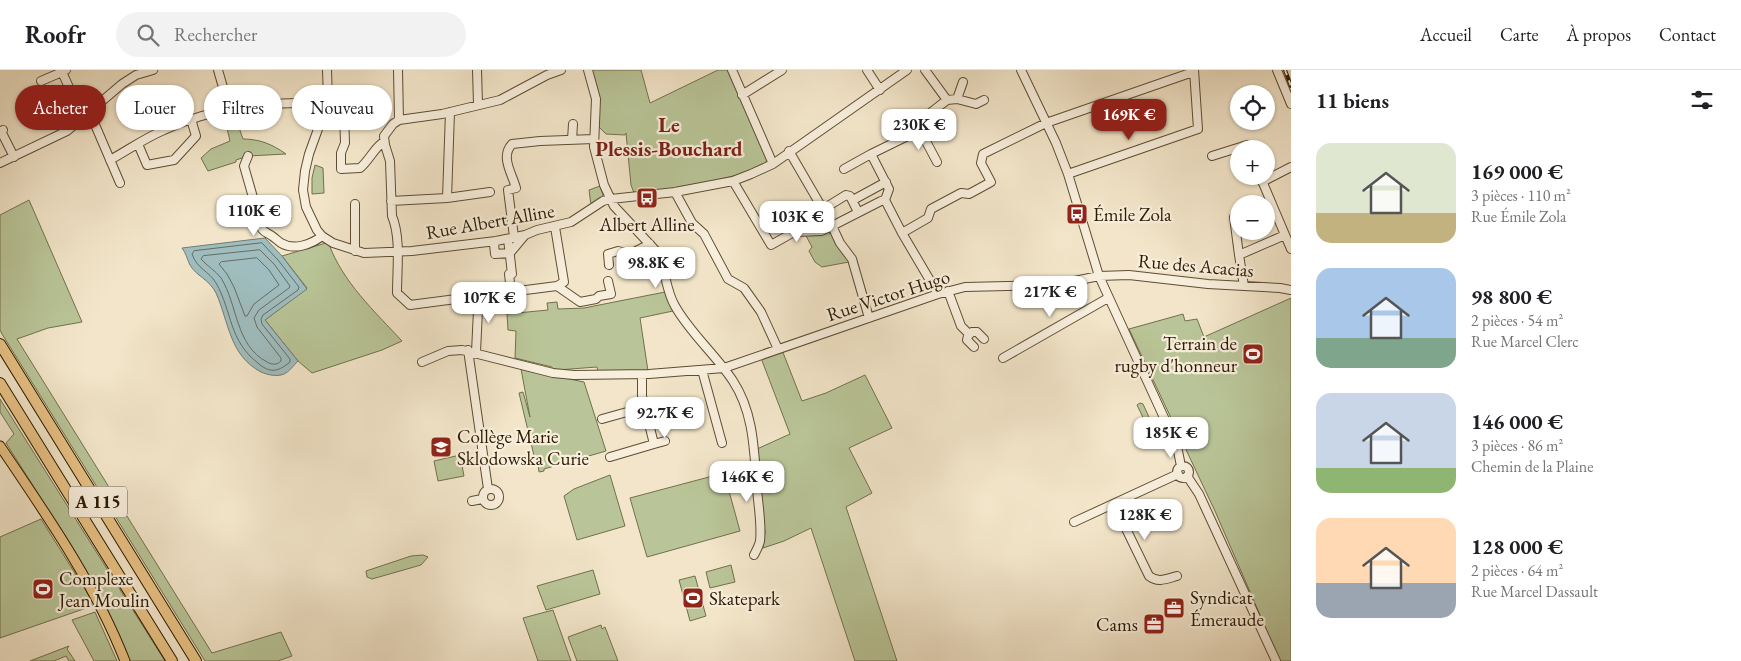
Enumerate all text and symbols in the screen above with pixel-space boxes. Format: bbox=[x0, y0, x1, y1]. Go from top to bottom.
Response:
search box bbox=[116, 12, 466, 57]
text: Roofr bbox=[25, 19, 86, 50]
icon: search bbox=[134, 21, 162, 49]
text: Rechercher bbox=[174, 22, 257, 47]
text: Accueil bbox=[1420, 23, 1472, 46]
text: Carte bbox=[1500, 23, 1539, 46]
text: À propos bbox=[1567, 23, 1631, 46]
text: Contact bbox=[1659, 23, 1716, 46]
chip: Acheter bbox=[15, 85, 106, 130]
chip: Louer bbox=[116, 85, 194, 130]
chip: Filtres bbox=[204, 85, 282, 130]
chip: Nouveau bbox=[292, 85, 392, 130]
map controls bbox=[1230, 85, 1275, 240]
button: locate bbox=[1230, 85, 1275, 130]
icon: filters bbox=[1688, 86, 1716, 114]
text: 11 biens bbox=[1316, 87, 1389, 114]
pin: 169K € bbox=[1088, 98, 1170, 141]
text: 169K € bbox=[1102, 104, 1156, 125]
pin: 230K € bbox=[878, 108, 960, 151]
district label: Le Plessis-Bouchard bbox=[595, 111, 743, 162]
text: 230K € bbox=[892, 114, 946, 135]
button: + bbox=[1230, 140, 1275, 185]
text: 169 000 € bbox=[1471, 158, 1563, 185]
icon: home bbox=[1356, 163, 1416, 223]
text: 3 pièces · 110 m² bbox=[1471, 185, 1571, 206]
bus stop icon: Albert Alline bbox=[635, 186, 659, 210]
pin: 110K € bbox=[213, 194, 295, 237]
button: − bbox=[1230, 195, 1275, 240]
street label: Rue Albert Alline bbox=[424, 198, 556, 245]
text: 110K € bbox=[227, 200, 281, 221]
pin: 103K € bbox=[756, 200, 838, 243]
bus stop icon: Émile Zola bbox=[1065, 202, 1089, 226]
place label: Émile Zola bbox=[1093, 202, 1172, 227]
text: 103K € bbox=[770, 206, 824, 227]
text: Rue Émile Zola bbox=[1471, 206, 1567, 227]
place label: Albert Alline bbox=[598, 212, 695, 237]
pin: 98.8K € bbox=[610, 246, 702, 289]
street label: Rue des Acacias bbox=[1137, 248, 1255, 283]
text: 98.8K € bbox=[627, 252, 685, 273]
street label: Rue Victor Hugo bbox=[823, 264, 953, 327]
pin: 217K € bbox=[1009, 276, 1091, 318]
text: 217K € bbox=[1023, 281, 1077, 302]
pin: 107K € bbox=[448, 282, 530, 324]
text: 98 800 € bbox=[1471, 283, 1552, 310]
text: 107K € bbox=[462, 287, 516, 308]
icon: home bbox=[1356, 288, 1416, 348]
text: 2 pièces · 54 m² bbox=[1471, 310, 1563, 331]
place label: Terrain de rugby d'honneur bbox=[1115, 331, 1238, 378]
text: Rue Marcel Clerc bbox=[1471, 331, 1579, 352]
sports icon: Terrain de rugby d'honneur bbox=[1241, 342, 1265, 366]
pin: 92.7K € bbox=[619, 396, 711, 439]
text: 92.7K € bbox=[636, 402, 694, 423]
text: 146 000 € bbox=[1471, 408, 1563, 435]
icon: home bbox=[1356, 413, 1416, 473]
pin: 185K € bbox=[1130, 416, 1212, 459]
text: 185K € bbox=[1144, 422, 1198, 443]
place label: Collège Marie Sklodowska Curie bbox=[457, 424, 589, 471]
school or university icon: Collège Marie Sklodowska Curie bbox=[429, 435, 453, 459]
text: 3 pièces · 86 m² bbox=[1471, 435, 1563, 456]
text: Chemin de la Plaine bbox=[1471, 456, 1593, 477]
pin: 146K € bbox=[706, 460, 788, 503]
text: 146K € bbox=[720, 466, 774, 487]
road number: A 115 bbox=[69, 487, 127, 518]
pin: 128K € bbox=[1104, 498, 1186, 541]
text: 128K € bbox=[1118, 504, 1172, 525]
text: 128 000 € bbox=[1471, 533, 1563, 560]
icon: home bbox=[1356, 538, 1416, 598]
text: 2 pièces · 64 m² bbox=[1471, 560, 1563, 581]
place label: Complexe Jean Moulin bbox=[57, 566, 150, 613]
sports icon: Complexe Jean Moulin bbox=[31, 577, 55, 601]
text: Rue Marcel Dassault bbox=[1471, 581, 1598, 602]
place label: Syndicat Émeraude bbox=[1190, 585, 1264, 632]
sports icon: Skatepark bbox=[681, 586, 705, 610]
place label: Skatepark bbox=[709, 586, 781, 611]
office icon: Syndicat Émeraude bbox=[1162, 596, 1186, 620]
place label: Cams bbox=[1096, 612, 1138, 637]
office icon: Cams bbox=[1142, 612, 1166, 636]

